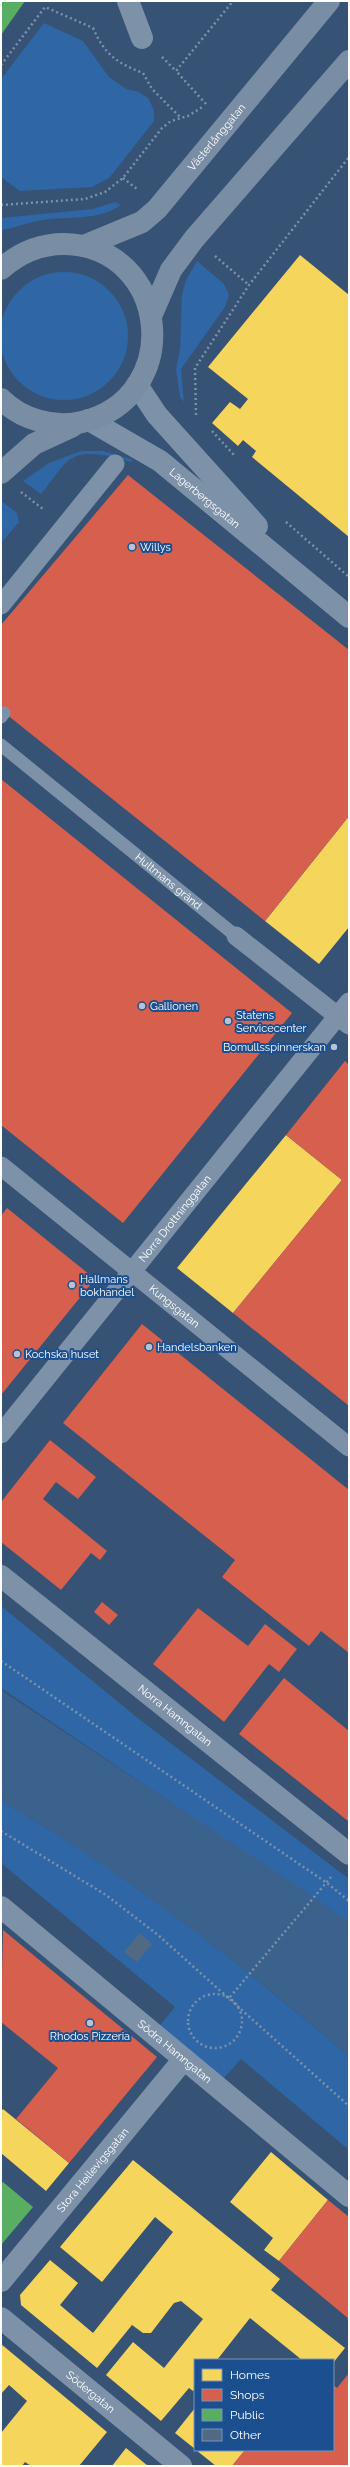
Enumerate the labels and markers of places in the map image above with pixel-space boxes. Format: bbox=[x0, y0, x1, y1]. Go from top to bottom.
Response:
place label: Willys bbox=[140, 541, 171, 554]
marker: Willys bbox=[127, 542, 137, 552]
place label: Gallionen bbox=[150, 1000, 198, 1013]
marker: Gallionen bbox=[137, 1001, 147, 1011]
place label: Statens Servicecenter bbox=[236, 1009, 307, 1035]
marker: Statens Servicecenter bbox=[223, 1016, 233, 1026]
place label: Bomullsspinnerskan bbox=[223, 1041, 326, 1054]
marker: Bomullsspinnerskan bbox=[329, 1042, 339, 1052]
place label: Hallmans bokhandel bbox=[80, 1273, 134, 1299]
marker: Hallmans bokhandel bbox=[67, 1280, 77, 1290]
place label: Handelsbanken bbox=[157, 1341, 237, 1354]
marker: Handelsbanken bbox=[144, 1342, 154, 1352]
place label: Kochska huset bbox=[25, 1348, 99, 1361]
marker: Kochska huset bbox=[12, 1349, 22, 1359]
marker: Rhodos Pizzeria bbox=[85, 2018, 95, 2028]
place label: Rhodos Pizzeria bbox=[50, 2030, 130, 2043]

